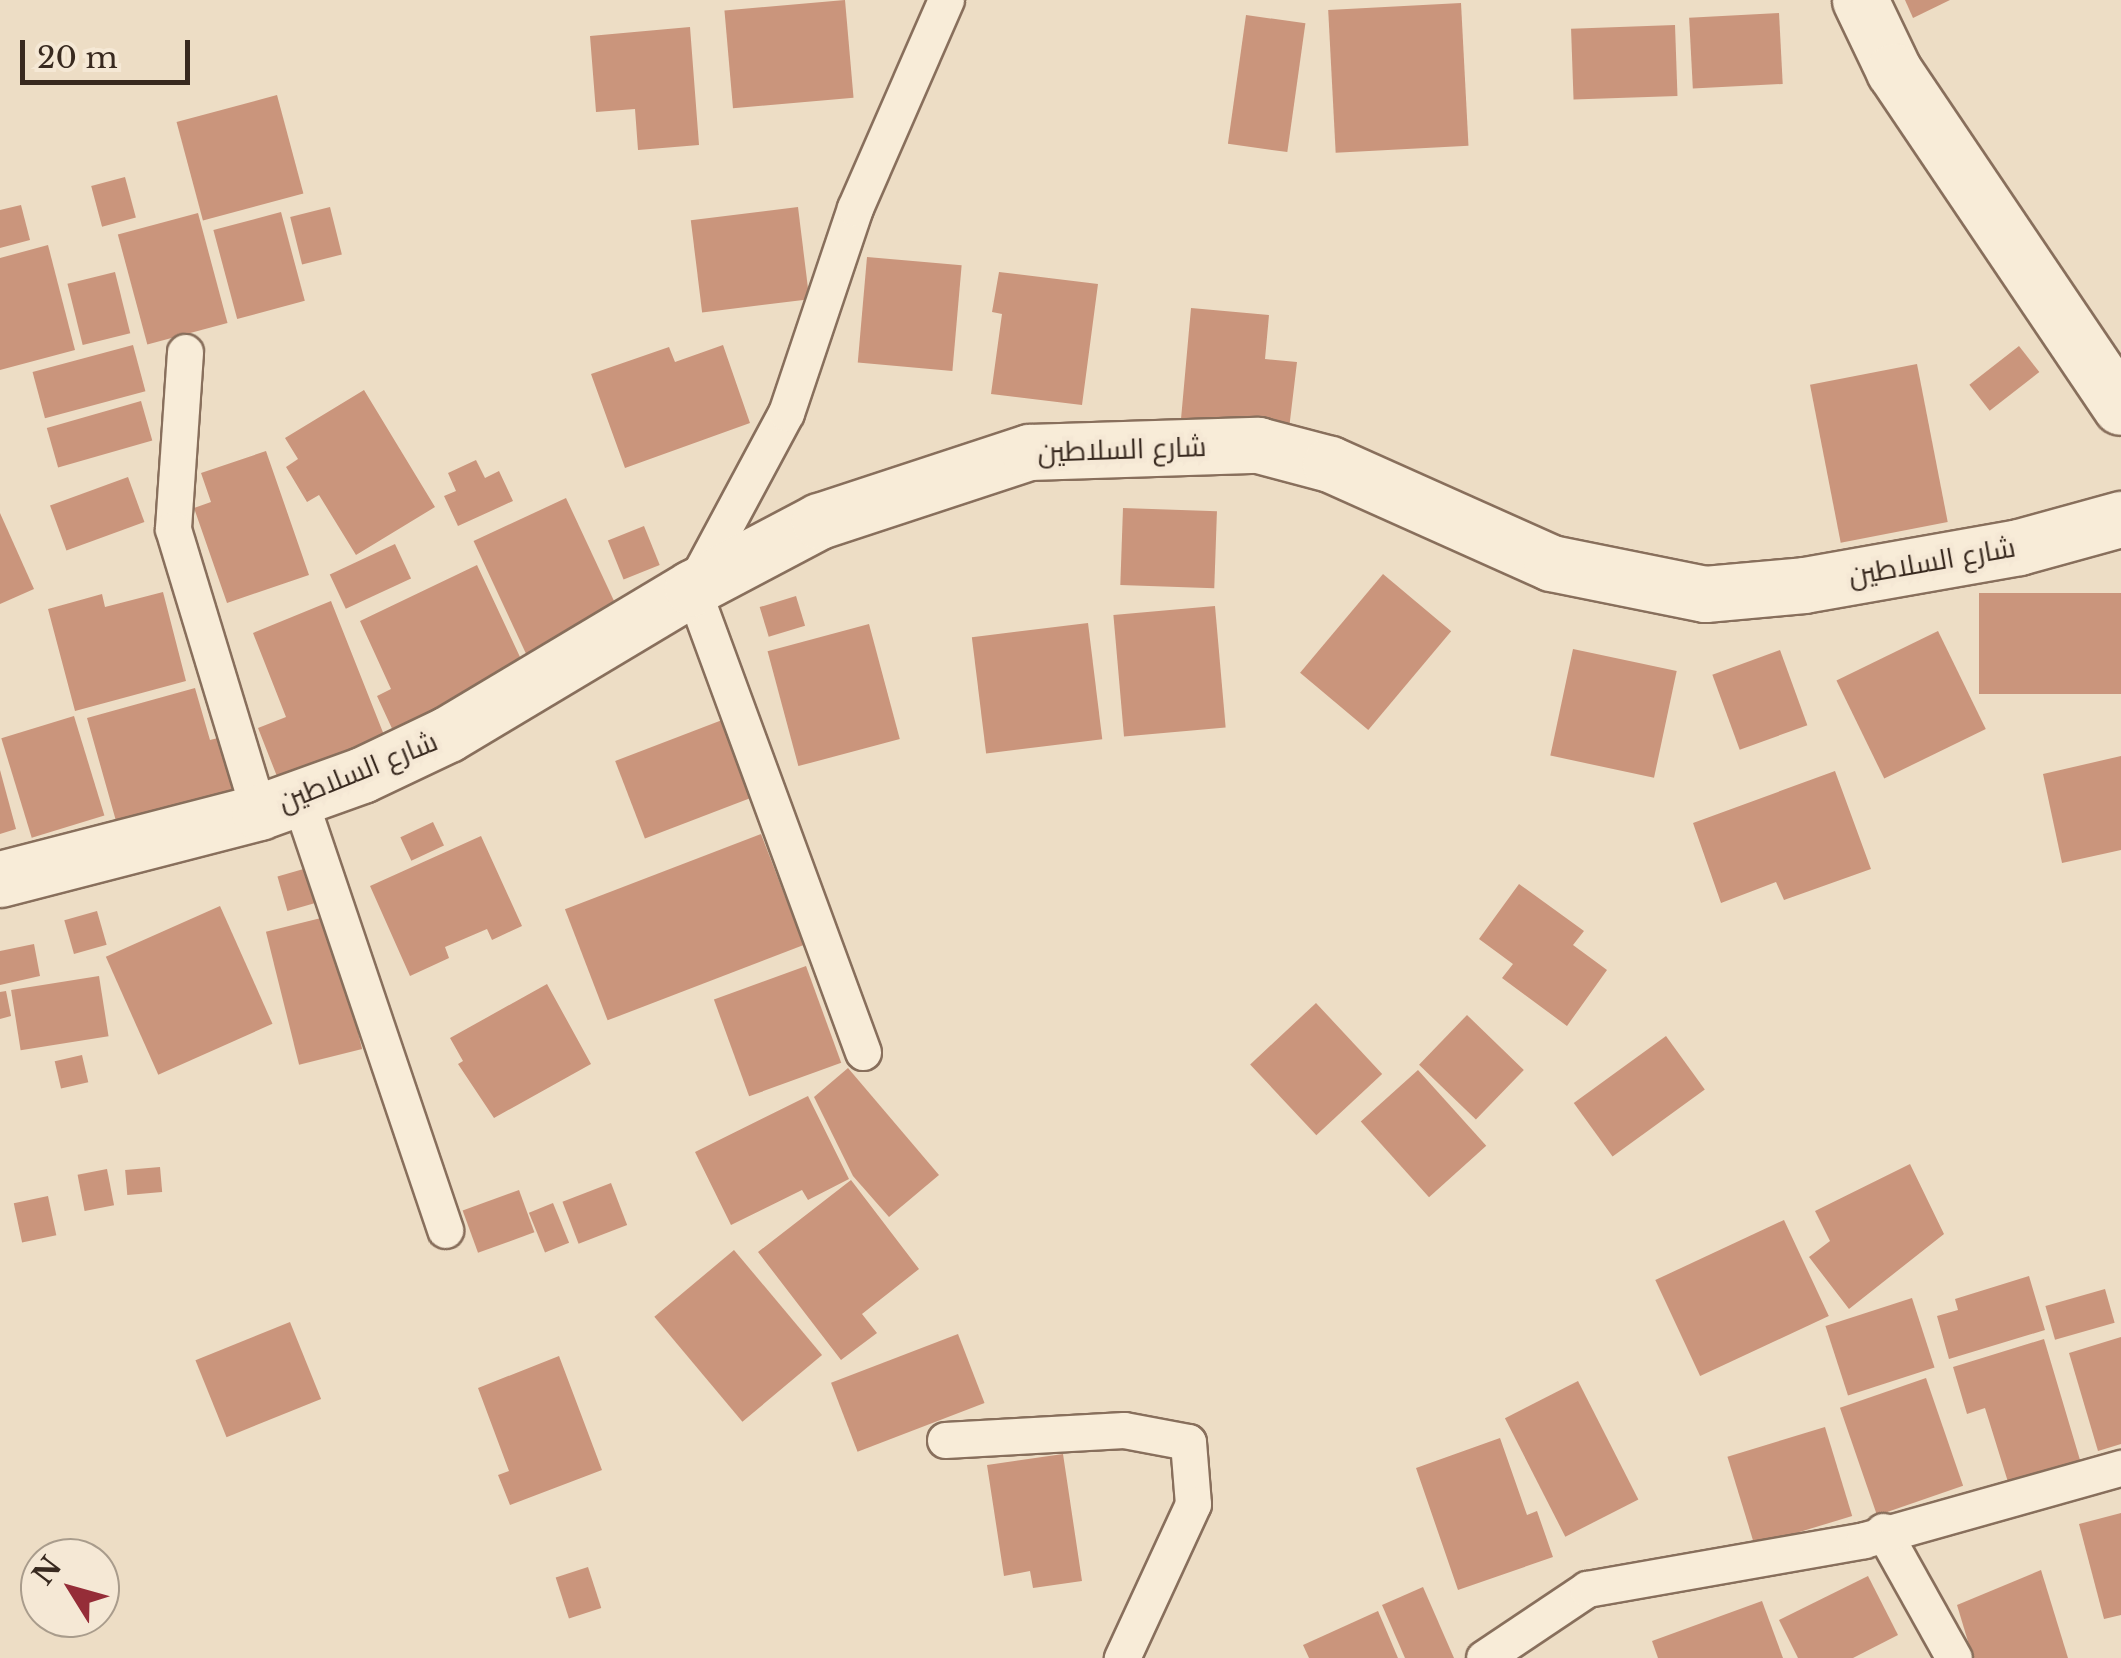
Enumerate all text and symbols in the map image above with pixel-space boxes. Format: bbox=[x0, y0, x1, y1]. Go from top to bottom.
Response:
scale bar bbox=[25, 20, 195, 82]
text: 20 m bbox=[37, 39, 118, 76]
street label: شارع السلاطين bbox=[1037, 430, 1207, 470]
street label: شارع السلاطين bbox=[1846, 531, 2018, 593]
street label: شارع السلاطين bbox=[273, 725, 443, 819]
north arrow bbox=[20, 1538, 120, 1638]
text: N bbox=[25, 1550, 69, 1592]

